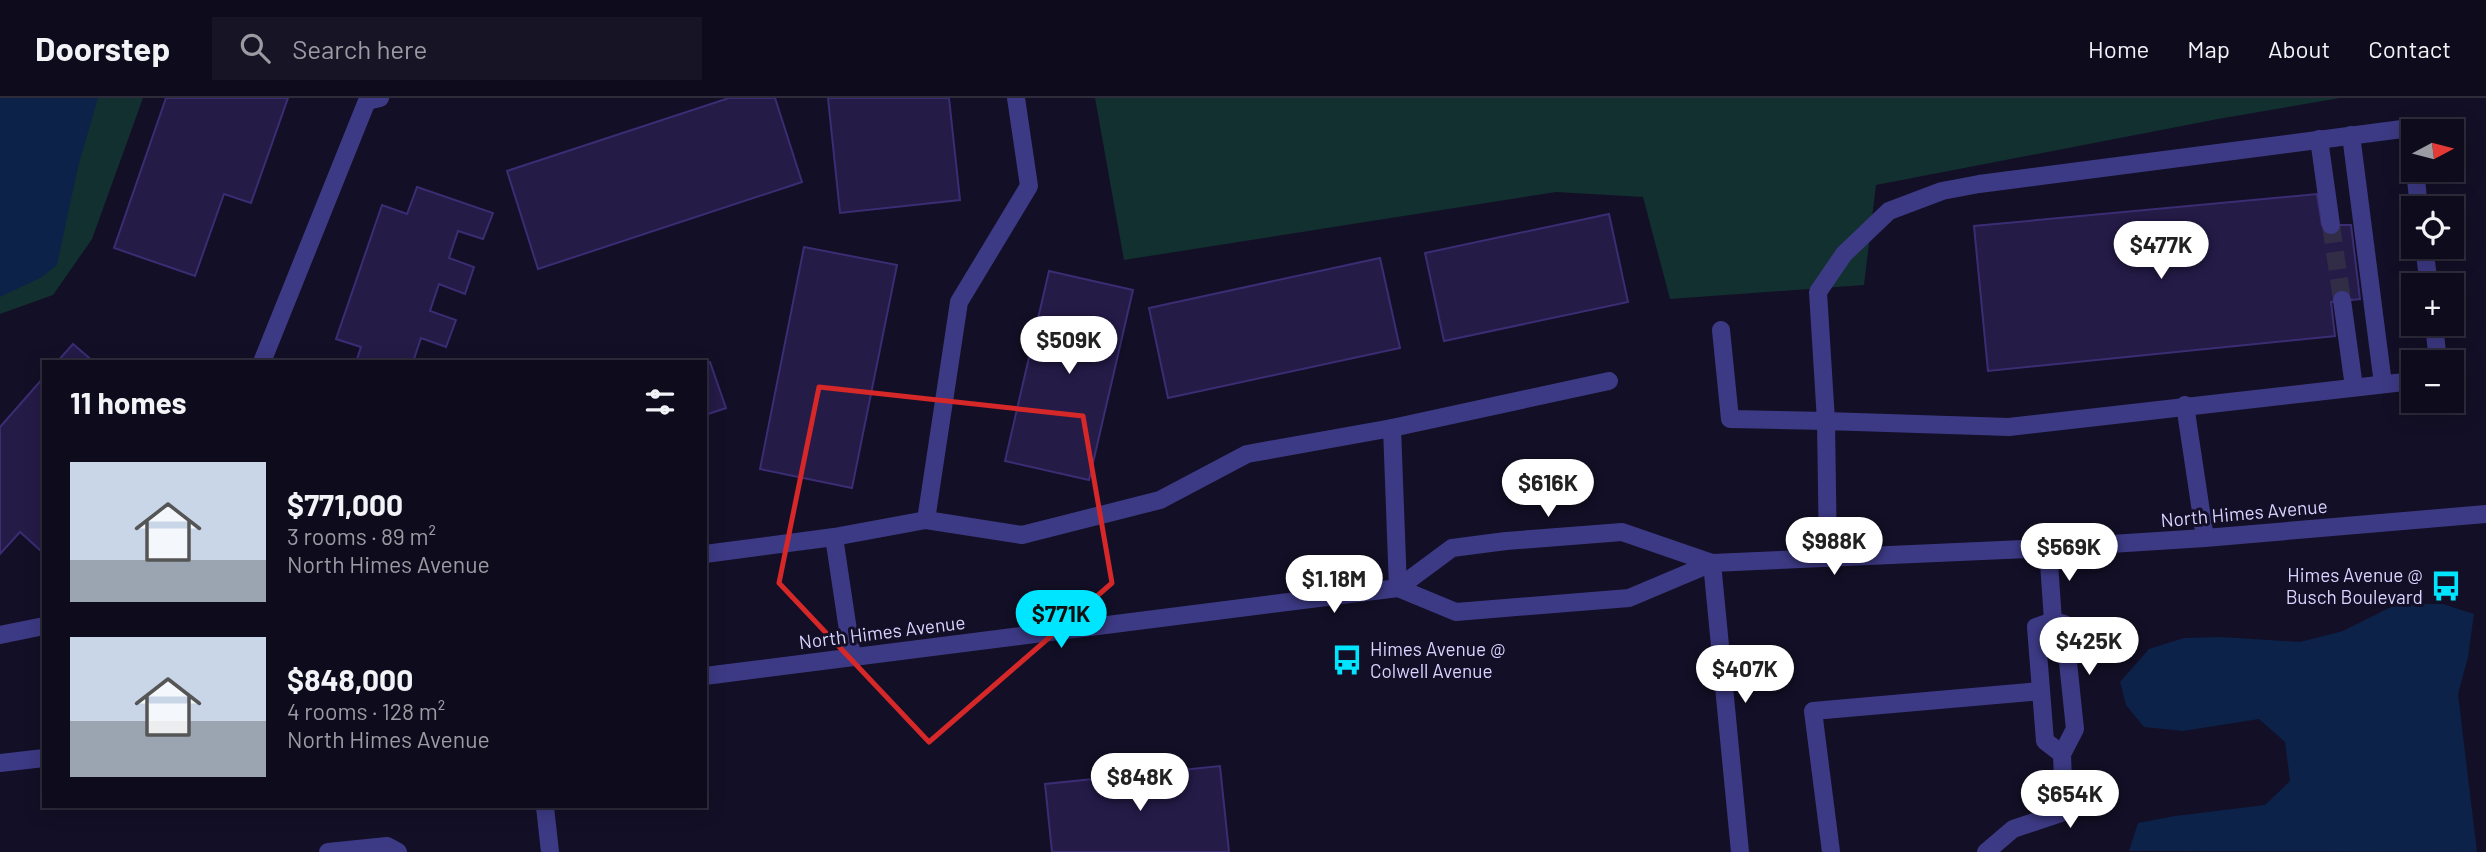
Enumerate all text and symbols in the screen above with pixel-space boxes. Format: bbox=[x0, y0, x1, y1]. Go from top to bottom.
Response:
search box bbox=[212, 17, 702, 80]
text: Doorstep bbox=[35, 28, 170, 68]
icon: search bbox=[236, 29, 274, 67]
text: Search here bbox=[292, 33, 427, 64]
text: Home bbox=[2088, 34, 2149, 63]
text: Map bbox=[2187, 34, 2230, 63]
text: About bbox=[2268, 34, 2330, 63]
text: Contact bbox=[2368, 34, 2451, 63]
north arrow bbox=[2401, 119, 2464, 182]
map controls bbox=[2401, 119, 2464, 413]
button: locate bbox=[2401, 196, 2464, 259]
pin: $477K bbox=[2112, 222, 2210, 281]
text: $477K bbox=[2130, 230, 2192, 258]
button: + bbox=[2401, 273, 2464, 336]
pin: $509K bbox=[1020, 316, 1118, 376]
text: $509K bbox=[1036, 325, 1102, 353]
button: − bbox=[2401, 350, 2464, 413]
icon: filters bbox=[641, 383, 679, 421]
text: 11 homes bbox=[70, 384, 187, 420]
pin: $616K bbox=[1499, 460, 1597, 519]
text: $616K bbox=[1518, 468, 1578, 496]
text: $771,000 bbox=[287, 486, 403, 522]
icon: home bbox=[126, 490, 210, 574]
street label: North Himes Avenue bbox=[2160, 494, 2328, 531]
pin: $988K bbox=[1785, 518, 1883, 577]
text: 3 rooms · 89 m² bbox=[287, 522, 436, 550]
pin: $569K bbox=[2020, 524, 2118, 583]
text: $988K bbox=[1802, 526, 1866, 554]
text: $569K bbox=[2037, 532, 2101, 560]
text: North Himes Avenue bbox=[287, 550, 490, 578]
pin: $1.18M bbox=[1277, 556, 1391, 615]
place label: Himes Avenue @ Busch Boulevard bbox=[2286, 563, 2423, 608]
text: $1.18M bbox=[1302, 564, 1366, 592]
bus stop icon: Himes Avenue @ Busch Boulevard bbox=[2429, 569, 2463, 603]
pin: $771K bbox=[1012, 590, 1110, 650]
text: $771K bbox=[1032, 599, 1090, 627]
street label: North Himes Avenue bbox=[797, 610, 966, 653]
pin: $425K bbox=[2040, 618, 2138, 677]
text: $425K bbox=[2056, 626, 2122, 654]
place label: Himes Avenue @ Colwell Avenue bbox=[1370, 637, 1506, 682]
bus stop icon: Himes Avenue @ Colwell Avenue bbox=[1330, 643, 1364, 677]
pin: $407K bbox=[1696, 646, 1794, 705]
text: $407K bbox=[1712, 654, 1778, 682]
text: $848,000 bbox=[287, 661, 413, 697]
icon: home bbox=[126, 665, 210, 749]
text: 4 rooms · 128 m² bbox=[287, 697, 445, 725]
text: North Himes Avenue bbox=[287, 725, 490, 753]
pin: $848K bbox=[1091, 754, 1189, 813]
text: $848K bbox=[1107, 762, 1173, 790]
pin: $654K bbox=[2021, 770, 2119, 830]
text: $654K bbox=[2037, 779, 2103, 807]

